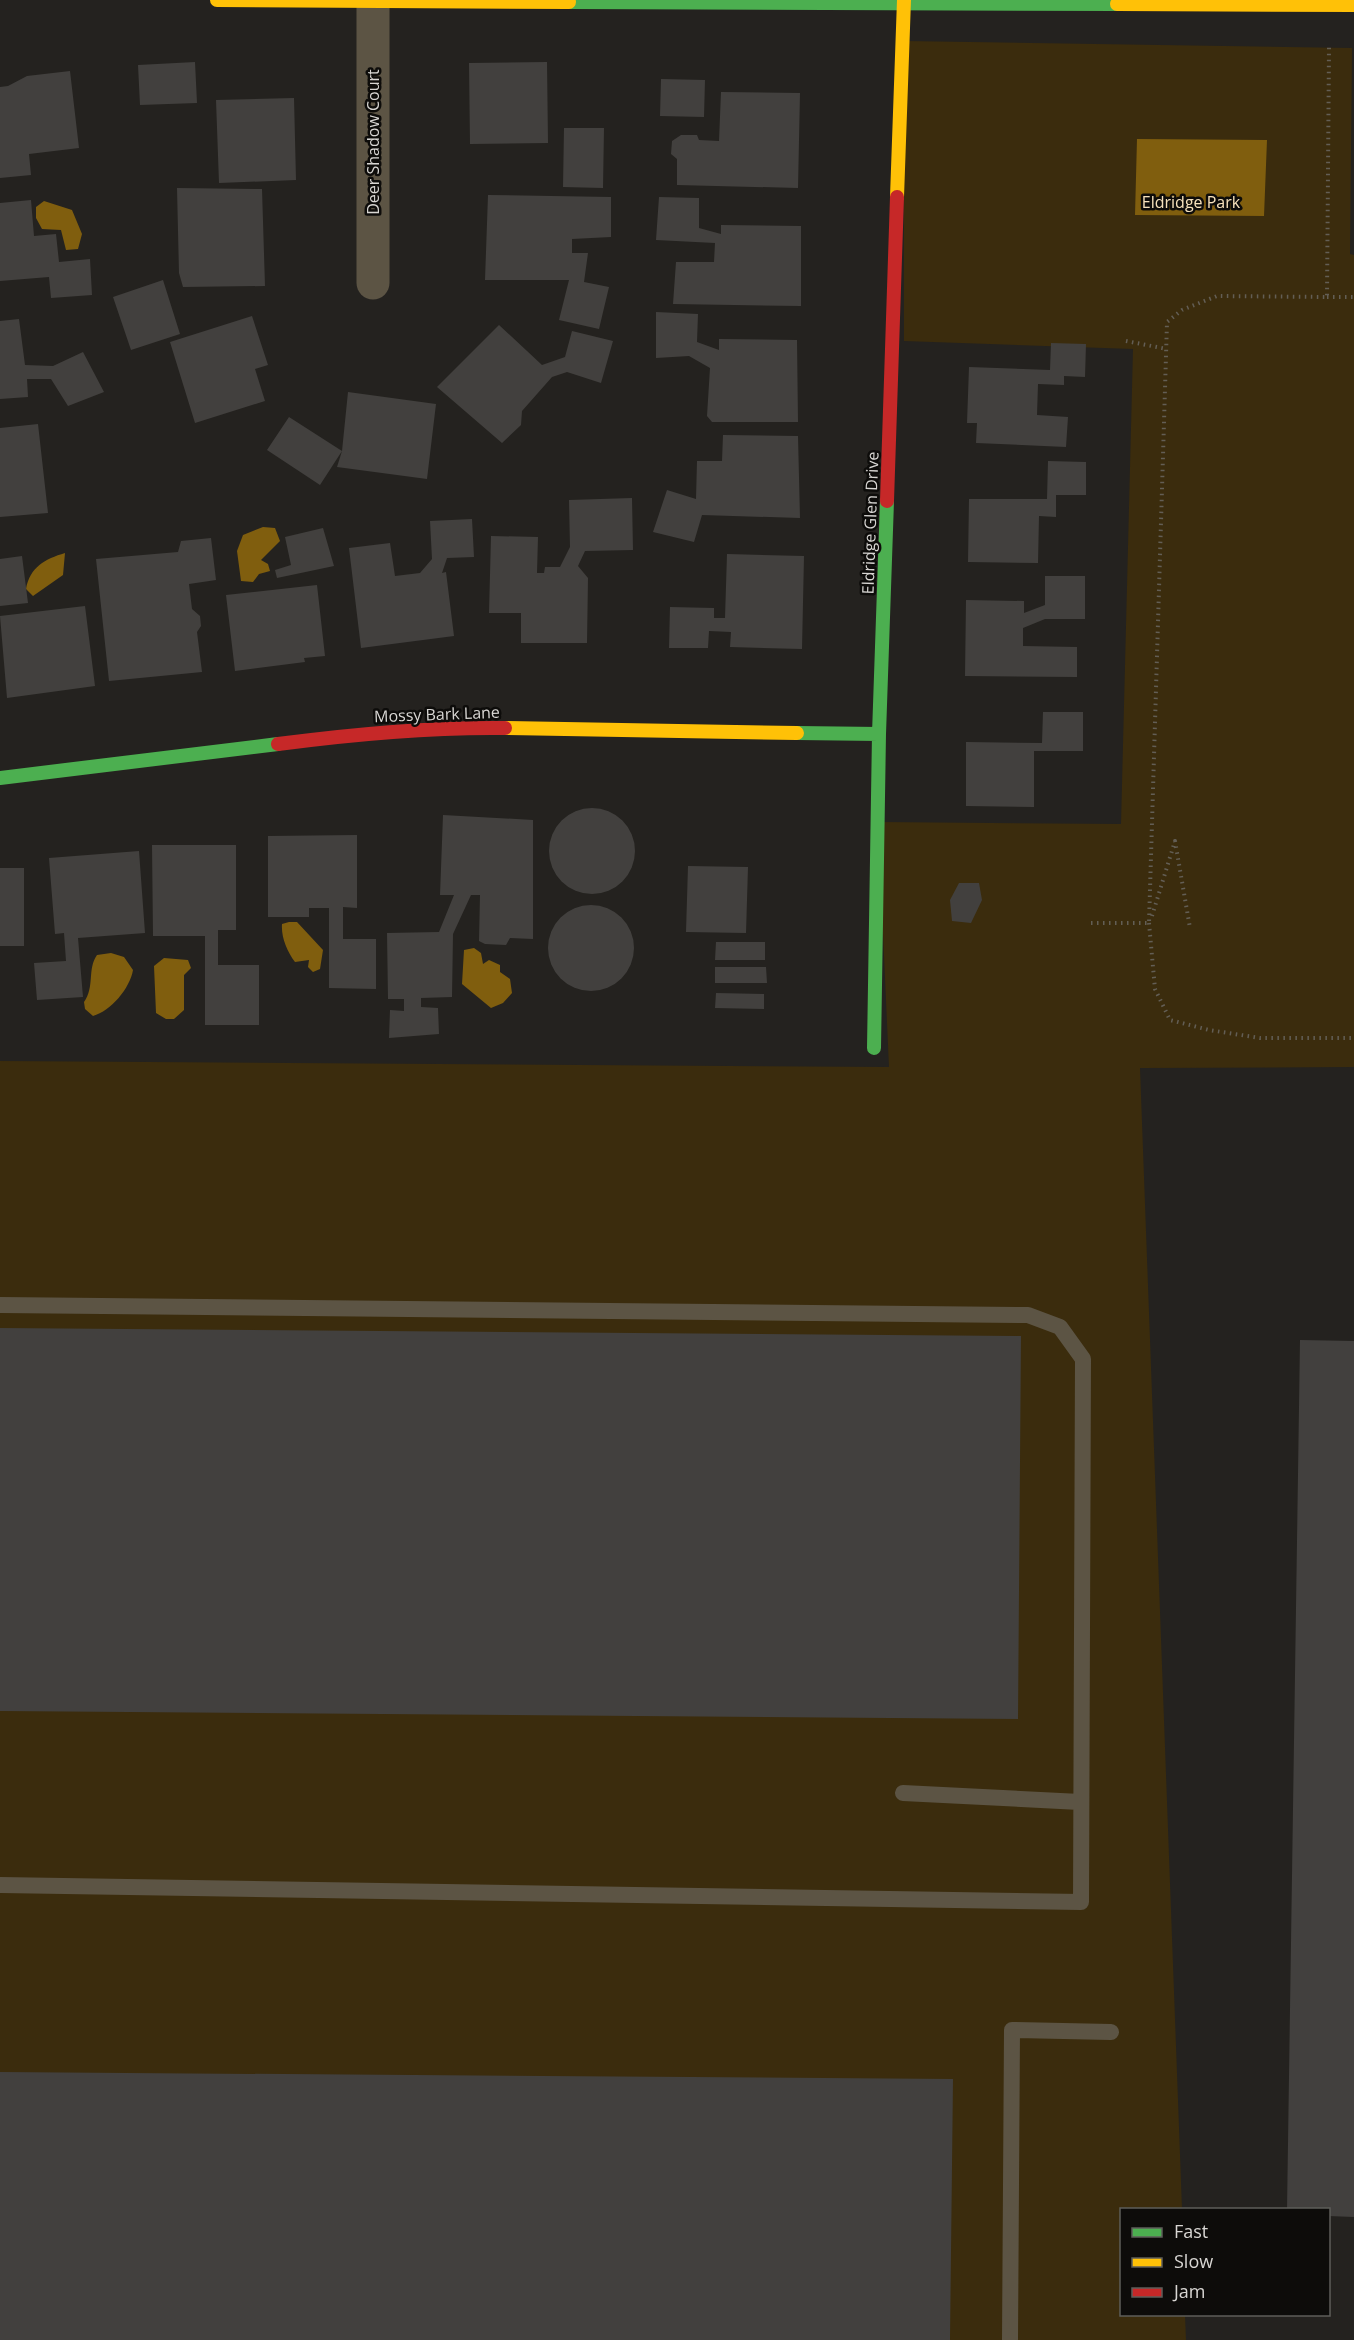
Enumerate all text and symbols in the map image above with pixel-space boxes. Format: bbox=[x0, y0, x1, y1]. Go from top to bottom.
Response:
street label: Deer Shadow Court bbox=[362, 69, 384, 215]
park label: Eldridge Park bbox=[1142, 191, 1241, 213]
street label: Eldridge Glen Drive bbox=[857, 451, 883, 595]
street label: Mossy Bark Lane bbox=[374, 701, 500, 727]
legend bbox=[1120, 2208, 1330, 2316]
text: Fast bbox=[1174, 2219, 1208, 2243]
text: Slow bbox=[1174, 2249, 1213, 2273]
text: Jam bbox=[1172, 2279, 1206, 2303]

